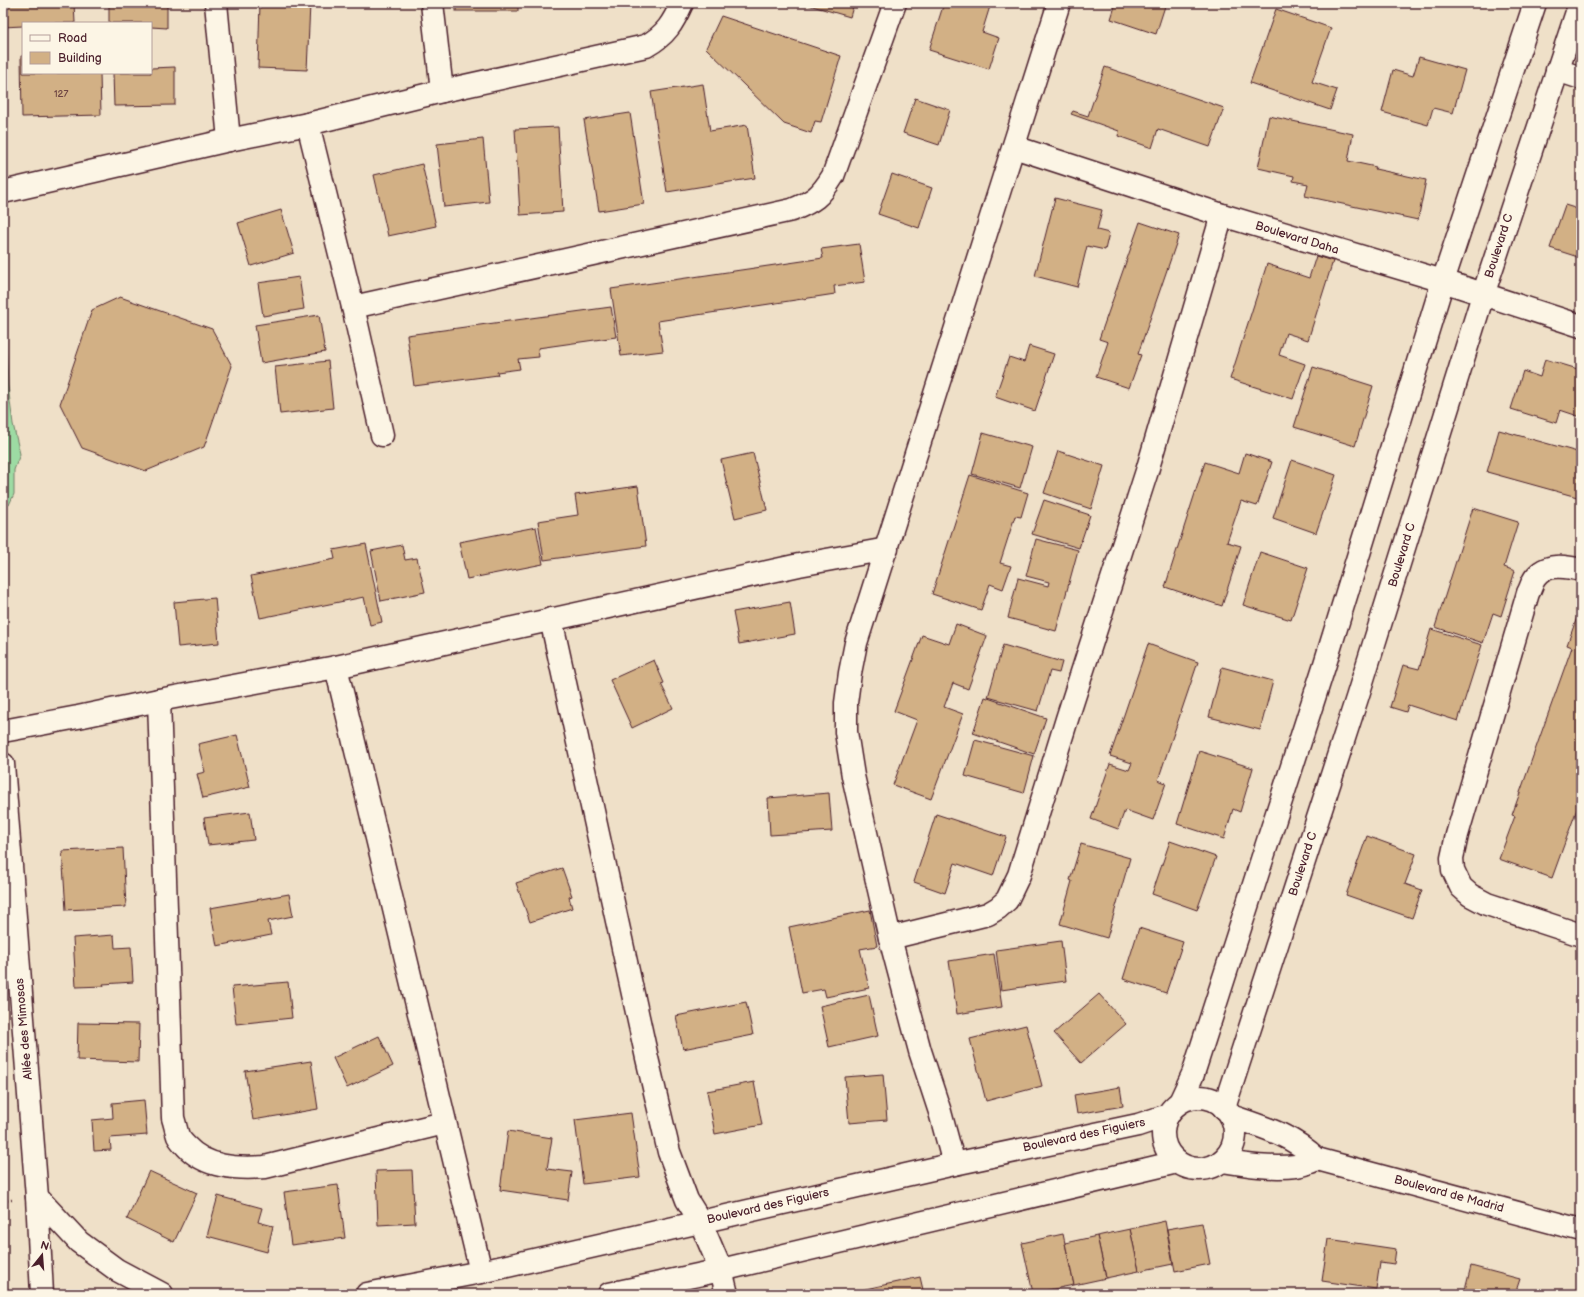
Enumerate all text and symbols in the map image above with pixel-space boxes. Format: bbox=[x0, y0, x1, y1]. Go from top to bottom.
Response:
legend bbox=[22, 22, 152, 74]
text: Road bbox=[58, 31, 87, 46]
text: Building bbox=[58, 51, 102, 66]
house number: 127 bbox=[54, 88, 68, 100]
street label: Boulevard C bbox=[1482, 212, 1517, 280]
street label: Boulevard Daha bbox=[1253, 218, 1341, 258]
street label: Boulevard C bbox=[1385, 521, 1419, 589]
street label: Boulevard C bbox=[1286, 830, 1321, 898]
street label: Allée des Mimosas bbox=[12, 978, 36, 1080]
street label: Boulevard des Figuiers bbox=[1021, 1115, 1147, 1155]
street label: Boulevard de Madrid bbox=[1392, 1172, 1506, 1216]
street label: Boulevard des Figuiers bbox=[705, 1185, 831, 1227]
north arrow bbox=[22, 1235, 62, 1275]
text: N bbox=[39, 1238, 51, 1253]

